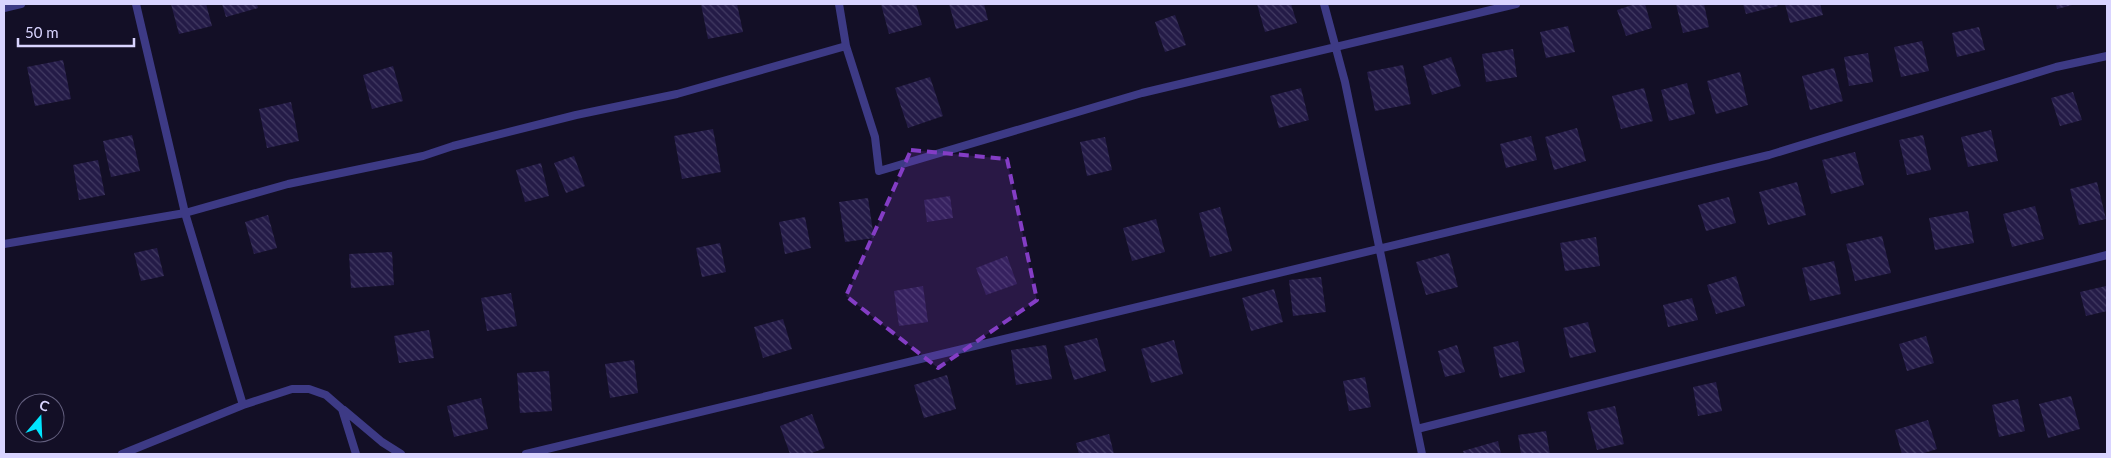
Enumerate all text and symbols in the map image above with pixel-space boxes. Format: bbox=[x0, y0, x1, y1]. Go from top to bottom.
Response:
scale bar bbox=[18, 15, 134, 47]
text: 50 m bbox=[25, 23, 59, 41]
north arrow bbox=[15, 393, 65, 443]
text: С bbox=[37, 396, 52, 415]

